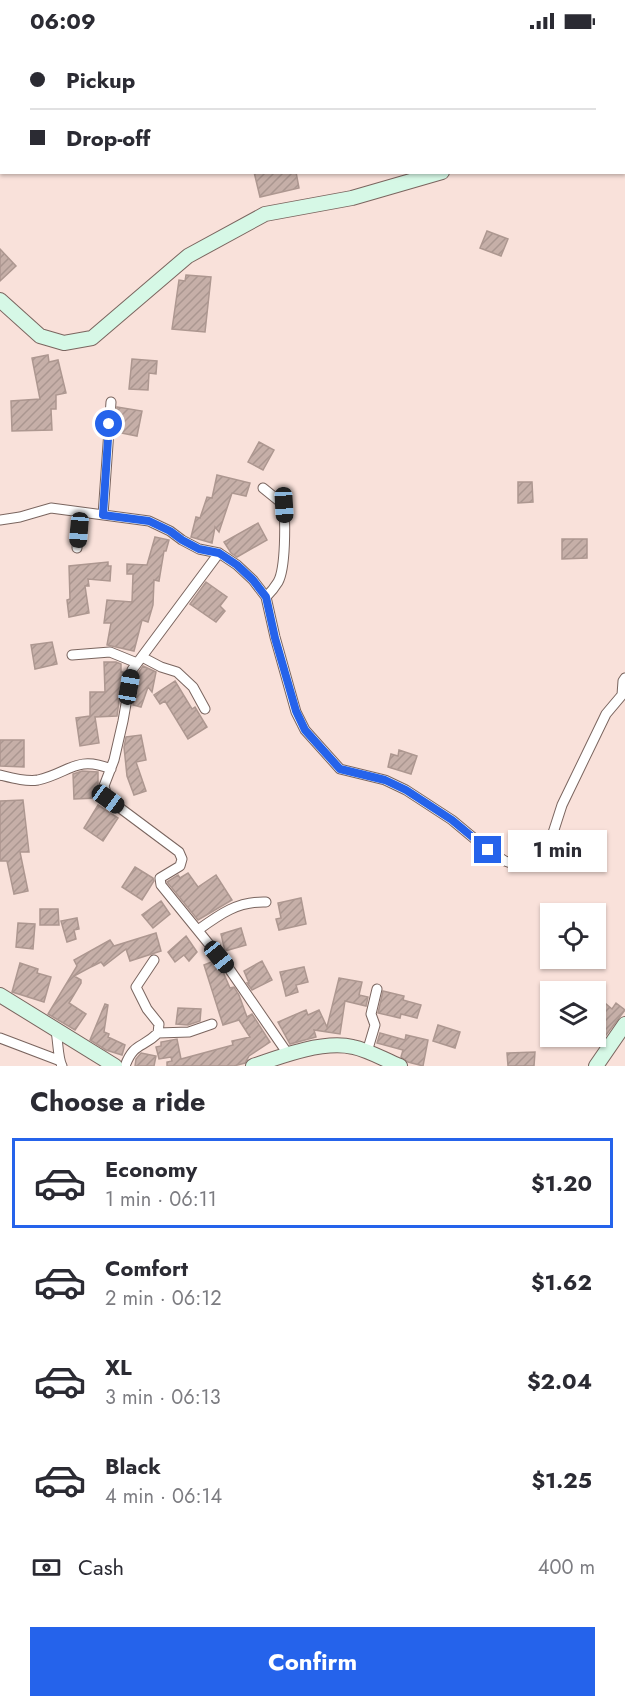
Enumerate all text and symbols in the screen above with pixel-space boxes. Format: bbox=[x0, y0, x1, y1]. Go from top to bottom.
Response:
text: 06:09 bbox=[30, 5, 96, 37]
text: Pickup bbox=[66, 64, 135, 96]
text: Drop-off bbox=[66, 122, 150, 154]
route start bbox=[95, 410, 122, 437]
car bbox=[274, 487, 294, 523]
car bbox=[68, 511, 90, 549]
car bbox=[117, 668, 141, 706]
car bbox=[88, 781, 128, 817]
callout: 1 min bbox=[509, 829, 608, 871]
route end bbox=[474, 836, 501, 863]
text: 1 min bbox=[533, 836, 582, 865]
map controls bbox=[540, 903, 606, 1047]
button: locate bbox=[540, 903, 606, 969]
car bbox=[201, 937, 237, 977]
button: layers bbox=[540, 981, 606, 1047]
text: Choose a ride bbox=[30, 1082, 205, 1121]
text: Economy bbox=[105, 1153, 197, 1185]
icon: car bbox=[33, 1156, 87, 1210]
text: $1.20 bbox=[531, 1167, 592, 1199]
text: 1 min · 06:11 bbox=[105, 1185, 217, 1214]
text: Comfort bbox=[105, 1252, 188, 1284]
icon: car bbox=[33, 1255, 87, 1309]
text: $1.62 bbox=[531, 1266, 592, 1298]
text: 2 min · 06:12 bbox=[105, 1284, 222, 1313]
text: XL bbox=[105, 1351, 132, 1383]
icon: car bbox=[33, 1354, 87, 1408]
text: $2.04 bbox=[527, 1365, 592, 1397]
text: 3 min · 06:13 bbox=[105, 1383, 221, 1412]
text: Black bbox=[105, 1450, 161, 1482]
icon: car bbox=[33, 1453, 87, 1507]
text: $1.25 bbox=[531, 1464, 592, 1496]
text: 4 min · 06:14 bbox=[105, 1482, 222, 1511]
icon: cash bbox=[30, 1551, 63, 1584]
text: Cash bbox=[78, 1551, 124, 1583]
text: 400 m bbox=[538, 1553, 595, 1582]
button: Confirm bbox=[30, 1627, 595, 1696]

